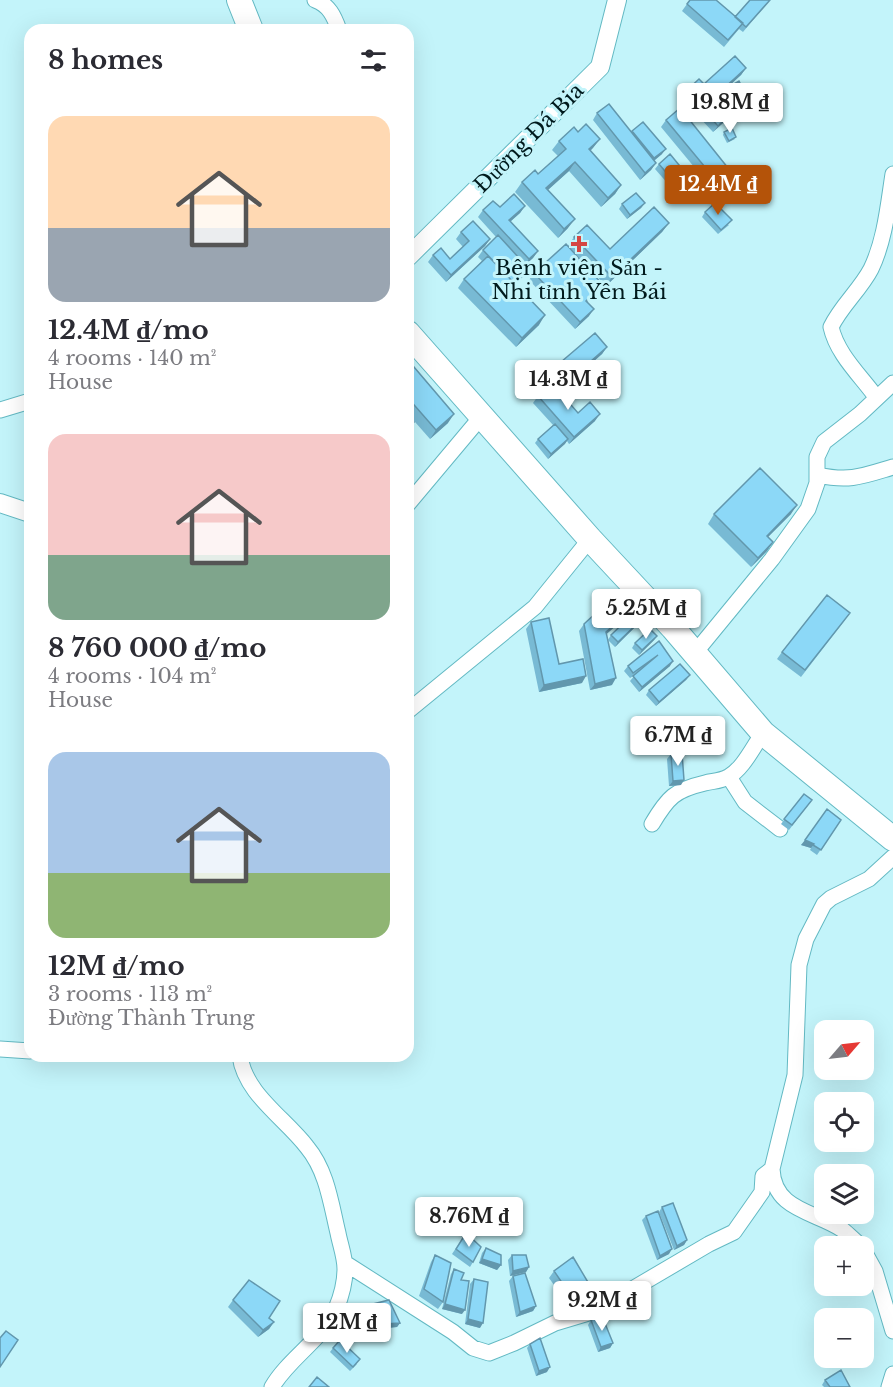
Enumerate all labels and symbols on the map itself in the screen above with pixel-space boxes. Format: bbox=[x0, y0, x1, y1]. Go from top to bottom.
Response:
street label: Đường Đá Bia bbox=[469, 77, 590, 198]
pin: 19.8M ₫ bbox=[675, 83, 785, 134]
pin: 12.4M ₫ bbox=[663, 165, 773, 216]
marker: Bệnh viện Sản - Nhi tỉnh Yên Bái bbox=[570, 235, 588, 253]
place label: Bệnh viện Sản - Nhi tỉnh Yên Bái bbox=[491, 255, 667, 305]
pin: 14.3M ₫ bbox=[513, 360, 623, 411]
pin: 5.25M ₫ bbox=[591, 589, 701, 640]
pin: 6.7M ₫ bbox=[629, 716, 727, 767]
north arrow bbox=[814, 1020, 874, 1080]
pin: 8.76M ₫ bbox=[414, 1197, 524, 1248]
pin: 9.2M ₫ bbox=[553, 1281, 651, 1332]
pin: 12M ₫ bbox=[305, 1303, 389, 1354]

